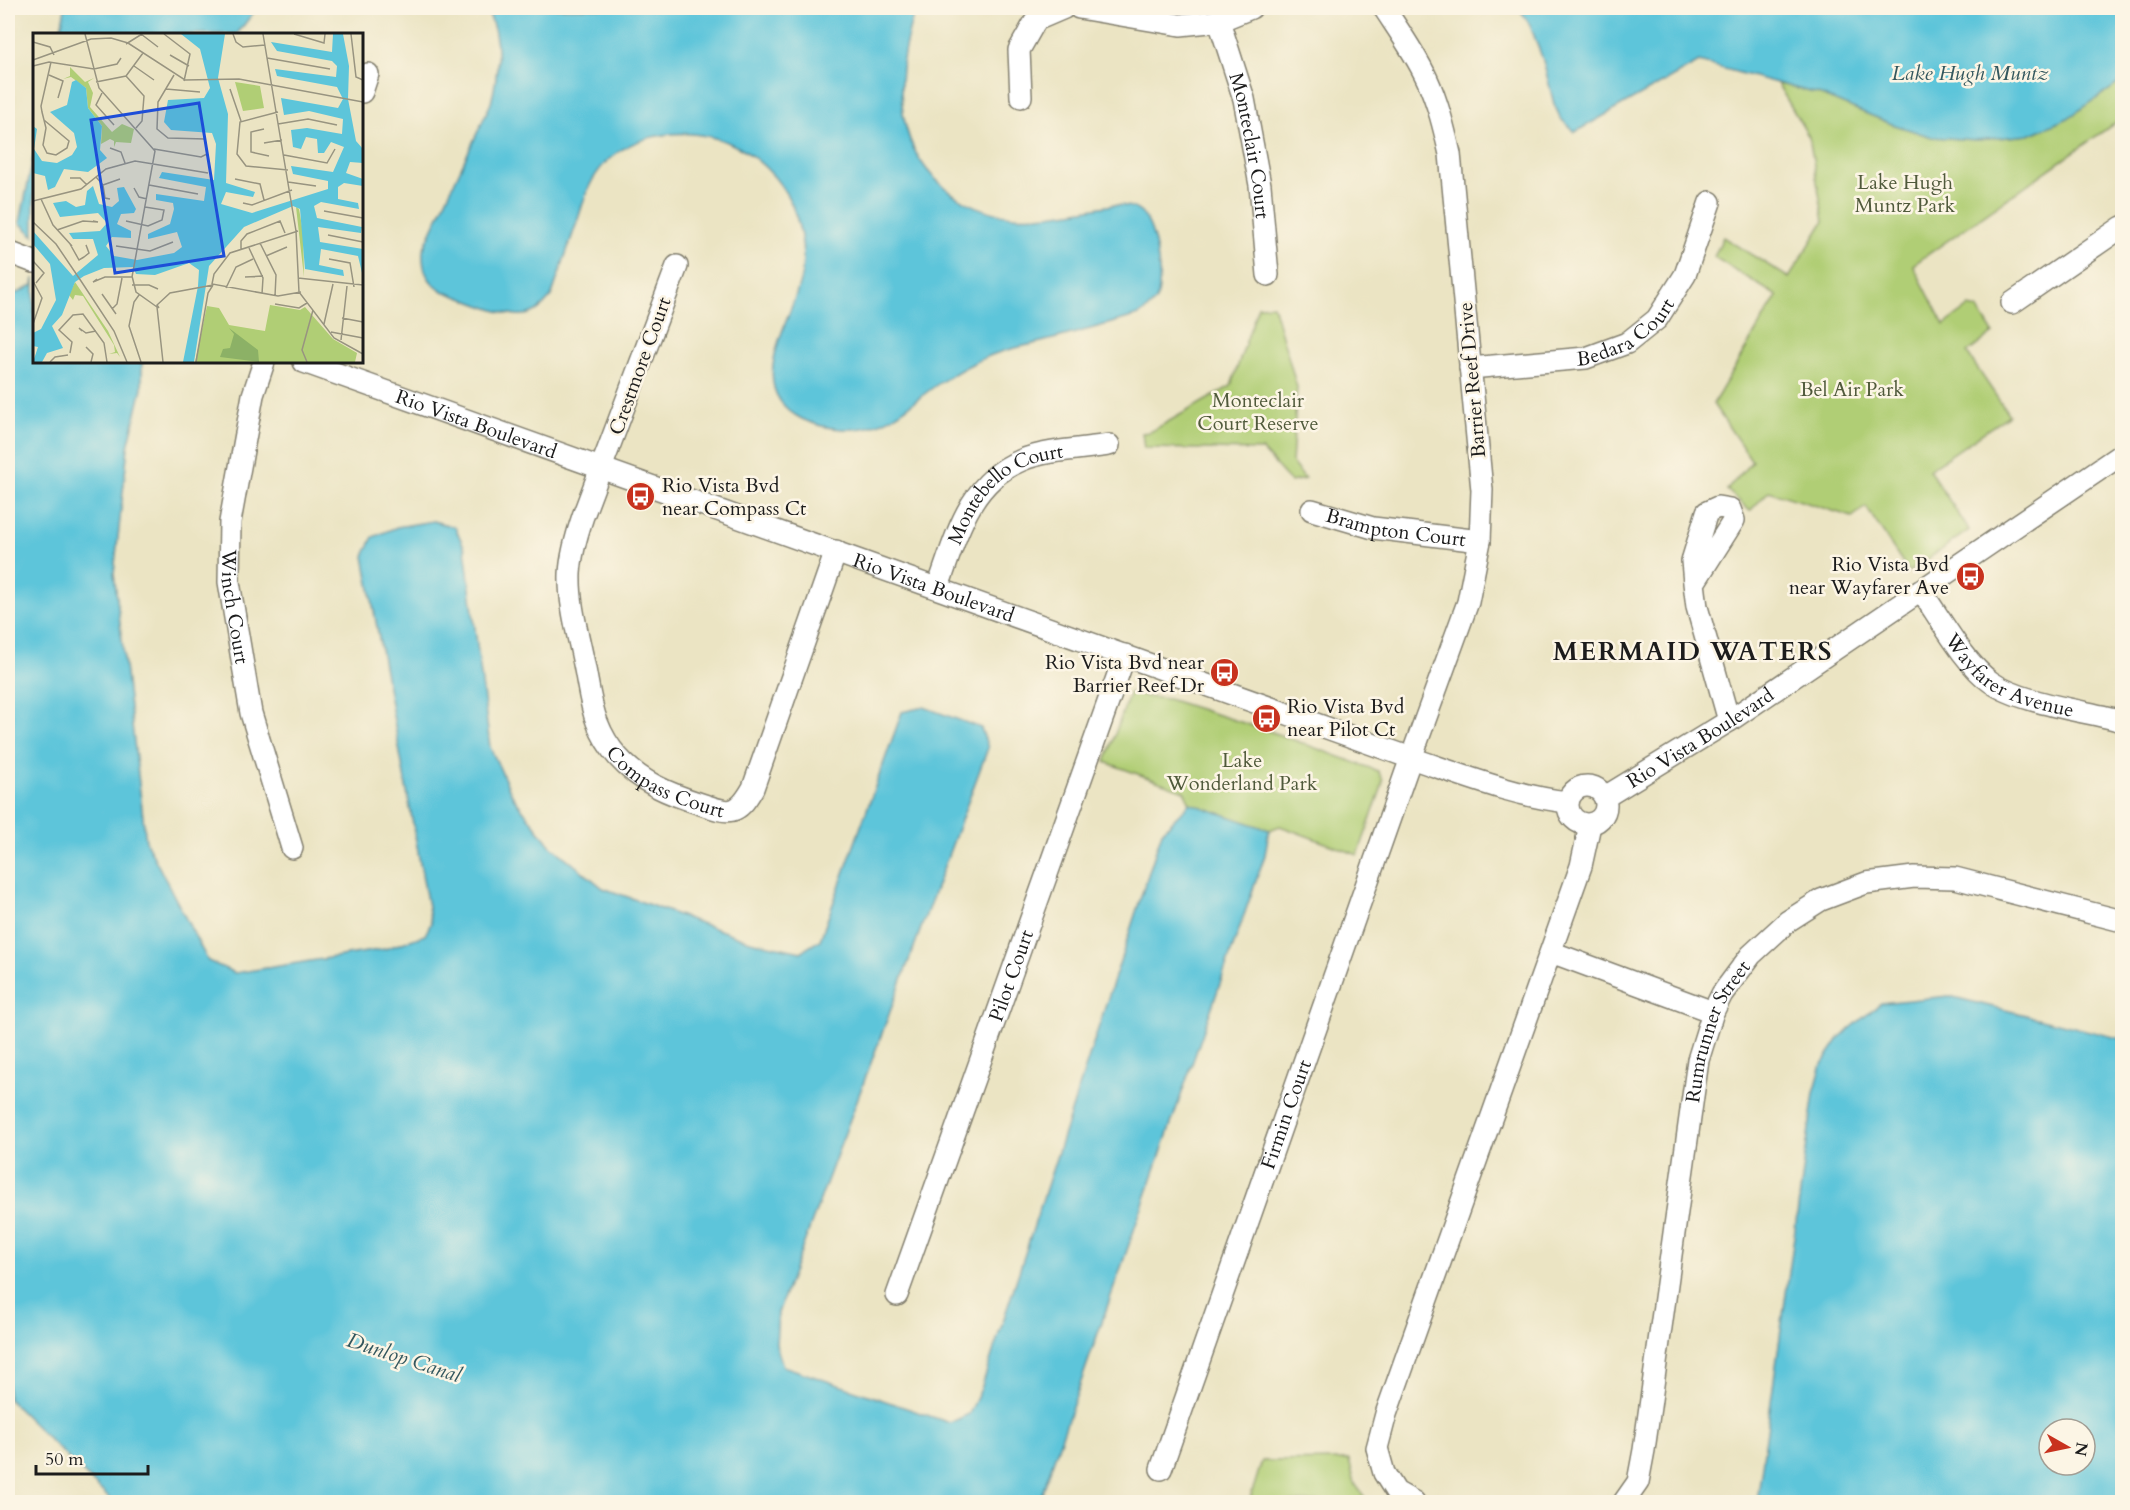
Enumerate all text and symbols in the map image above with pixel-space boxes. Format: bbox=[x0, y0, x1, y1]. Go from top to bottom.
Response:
inset map bbox=[33, 33, 363, 363]
water label: Lake Hugh Muntz bbox=[1892, 59, 2049, 88]
street label: Monteclair Court bbox=[1223, 69, 1276, 221]
park label: Lake Hugh Muntz Park bbox=[1855, 169, 1955, 219]
street label: Bedara Court bbox=[1575, 292, 1681, 372]
street label: Crestmore Court bbox=[603, 293, 678, 439]
street label: Barrier Reef Drive bbox=[1452, 301, 1492, 459]
park label: Bel Air Park bbox=[1800, 376, 1904, 403]
street label: Rio Vista Boulevard bbox=[392, 382, 561, 465]
park label: Monteclair Court Reserve bbox=[1197, 387, 1319, 437]
street label: Montebello Court bbox=[941, 437, 1065, 548]
place label: Rio Vista Bvd near Compass Ct bbox=[662, 472, 807, 522]
bus stop icon: Rio Vista Bvd near Compass Ct bbox=[625, 481, 657, 513]
street label: Brampton Court bbox=[1323, 501, 1468, 553]
street label: Rio Vista Boulevard bbox=[850, 546, 1019, 629]
street label: Winch Court bbox=[215, 548, 256, 667]
place label: Rio Vista Bvd near Wayfarer Ave bbox=[1789, 551, 1949, 601]
bus stop icon: Rio Vista Bvd near Wayfarer Ave bbox=[1954, 560, 1986, 592]
street label: Wayfarer Avenue bbox=[1939, 627, 2077, 723]
district label: MERMAID WATERS bbox=[1553, 634, 1833, 669]
place label: Rio Vista Bvd near Barrier Reef Dr bbox=[1045, 649, 1205, 699]
bus stop icon: Rio Vista Bvd near Barrier Reef Dr bbox=[1209, 657, 1241, 689]
street label: Rio Vista Boulevard bbox=[1621, 681, 1779, 794]
place label: Rio Vista Bvd near Pilot Ct bbox=[1287, 693, 1405, 743]
bus stop icon: Rio Vista Bvd near Pilot Ct bbox=[1250, 702, 1282, 734]
street label: Compass Court bbox=[600, 740, 727, 824]
park label: Lake Wonderland Park bbox=[1166, 747, 1318, 797]
street label: Pilot Court bbox=[982, 925, 1040, 1025]
street label: Rumrunner Street bbox=[1679, 954, 1757, 1105]
street label: Firmin Court bbox=[1254, 1055, 1318, 1173]
water label: Dunlop Canal bbox=[343, 1326, 466, 1391]
north arrow bbox=[2037, 1417, 2097, 1477]
scale bar bbox=[36, 1438, 148, 1476]
text: N bbox=[2069, 1441, 2093, 1458]
text: 50 m bbox=[45, 1447, 84, 1472]

